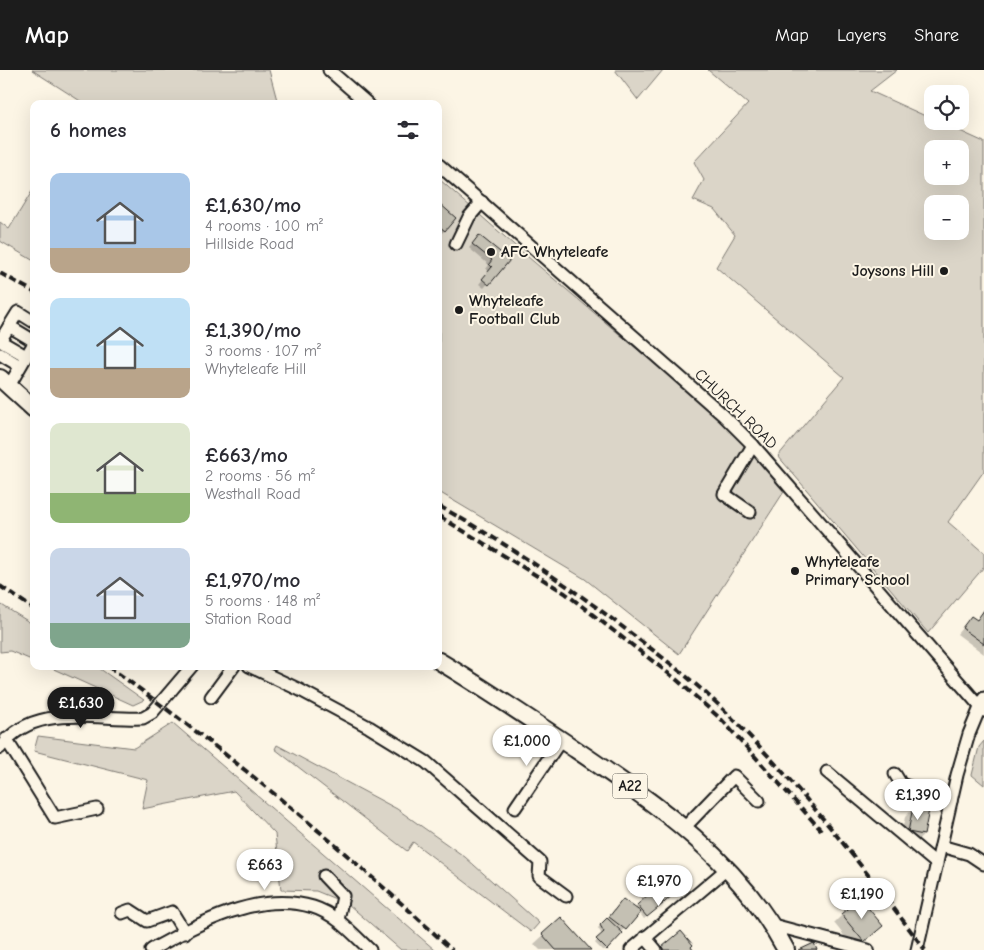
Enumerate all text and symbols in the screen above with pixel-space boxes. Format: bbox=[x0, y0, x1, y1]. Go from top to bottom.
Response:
text: Map bbox=[25, 21, 69, 49]
text: Map bbox=[775, 25, 809, 46]
text: Layers bbox=[837, 25, 886, 46]
text: Share bbox=[914, 25, 959, 46]
map controls bbox=[924, 85, 969, 240]
button: locate bbox=[924, 85, 969, 130]
icon: filters bbox=[394, 116, 422, 144]
text: 6 homes bbox=[50, 118, 126, 142]
button: + bbox=[924, 140, 969, 185]
icon: home bbox=[90, 193, 150, 253]
text: £1,630/mo bbox=[205, 193, 301, 217]
button: − bbox=[924, 195, 969, 240]
text: 4 rooms · 100 m² bbox=[205, 217, 323, 235]
text: Hillside Road bbox=[205, 235, 294, 253]
place label: AFC Whyteleafe bbox=[501, 243, 608, 261]
marker: AFC Whyteleafe bbox=[485, 246, 497, 258]
place label: Joysons Hill bbox=[852, 262, 934, 280]
marker: Joysons Hill bbox=[938, 265, 950, 277]
place label: Whyteleafe Football Club bbox=[469, 292, 560, 328]
marker: Whyteleafe Football Club bbox=[453, 304, 465, 316]
icon: home bbox=[90, 318, 150, 378]
text: £1,390/mo bbox=[205, 318, 301, 342]
text: 3 rooms · 107 m² bbox=[205, 342, 321, 360]
text: Whyteleafe Hill bbox=[205, 360, 306, 378]
street label: CHURCH ROAD bbox=[691, 365, 781, 453]
icon: home bbox=[90, 443, 150, 503]
text: £663/mo bbox=[205, 443, 288, 467]
text: 2 rooms · 56 m² bbox=[205, 467, 315, 485]
text: Westhall Road bbox=[205, 485, 301, 503]
place label: Whyteleafe Primary School bbox=[805, 553, 910, 589]
marker: Whyteleafe Primary School bbox=[789, 565, 801, 577]
icon: home bbox=[90, 568, 150, 628]
text: £1,970/mo bbox=[205, 568, 300, 592]
text: 5 rooms · 148 m² bbox=[205, 592, 320, 610]
text: Station Road bbox=[205, 610, 292, 628]
pin: £1,630 bbox=[40, 686, 122, 729]
text: £1,630 bbox=[58, 694, 104, 712]
pin: £1,000 bbox=[486, 724, 568, 767]
text: £1,000 bbox=[503, 732, 551, 750]
road number: A22 bbox=[612, 774, 648, 798]
pin: £1,390 bbox=[877, 778, 959, 821]
text: £1,390 bbox=[895, 786, 941, 804]
pin: £663 bbox=[235, 848, 295, 891]
text: £663 bbox=[247, 856, 283, 874]
pin: £1,970 bbox=[618, 864, 700, 907]
text: £1,970 bbox=[637, 872, 681, 890]
pin: £1,190 bbox=[821, 878, 903, 920]
text: £1,190 bbox=[840, 885, 884, 903]

